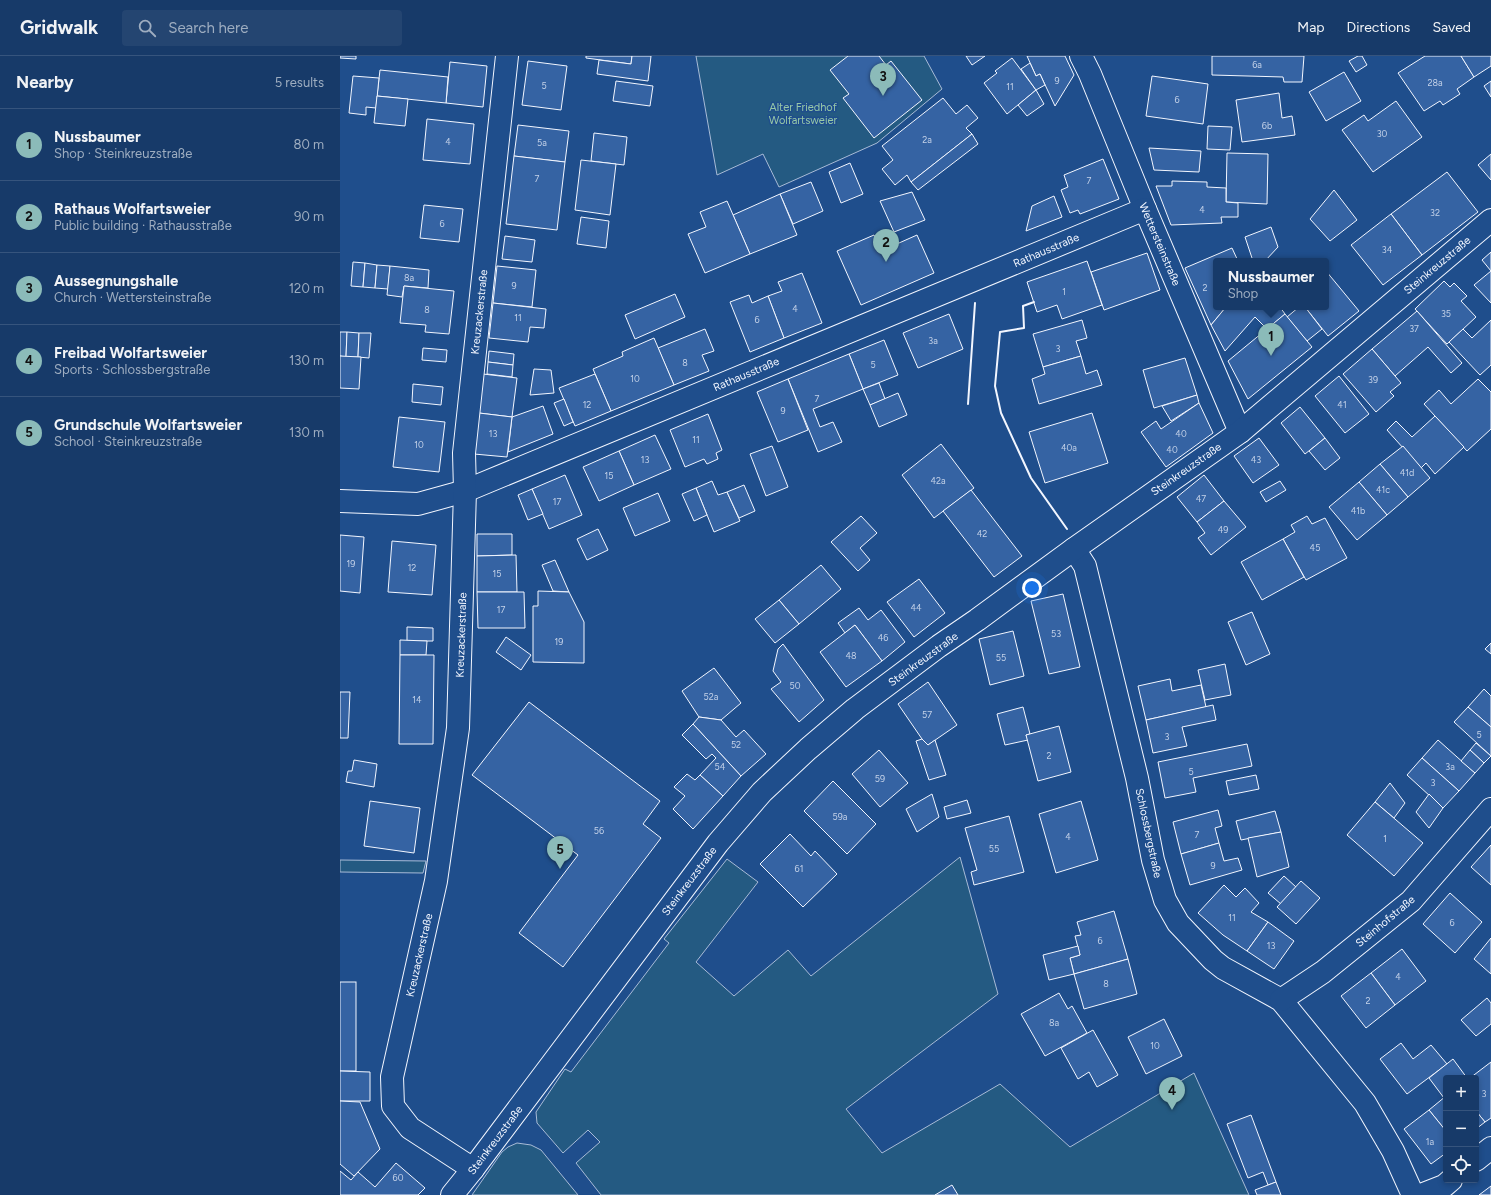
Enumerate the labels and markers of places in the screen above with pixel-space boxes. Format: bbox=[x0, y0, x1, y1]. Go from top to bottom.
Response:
pin: 3 bbox=[870, 63, 896, 96]
pin: 2 bbox=[873, 229, 899, 262]
pin: 1 bbox=[1258, 323, 1284, 356]
pin: 5 bbox=[547, 836, 573, 869]
pin: 4 bbox=[1159, 1077, 1185, 1110]

